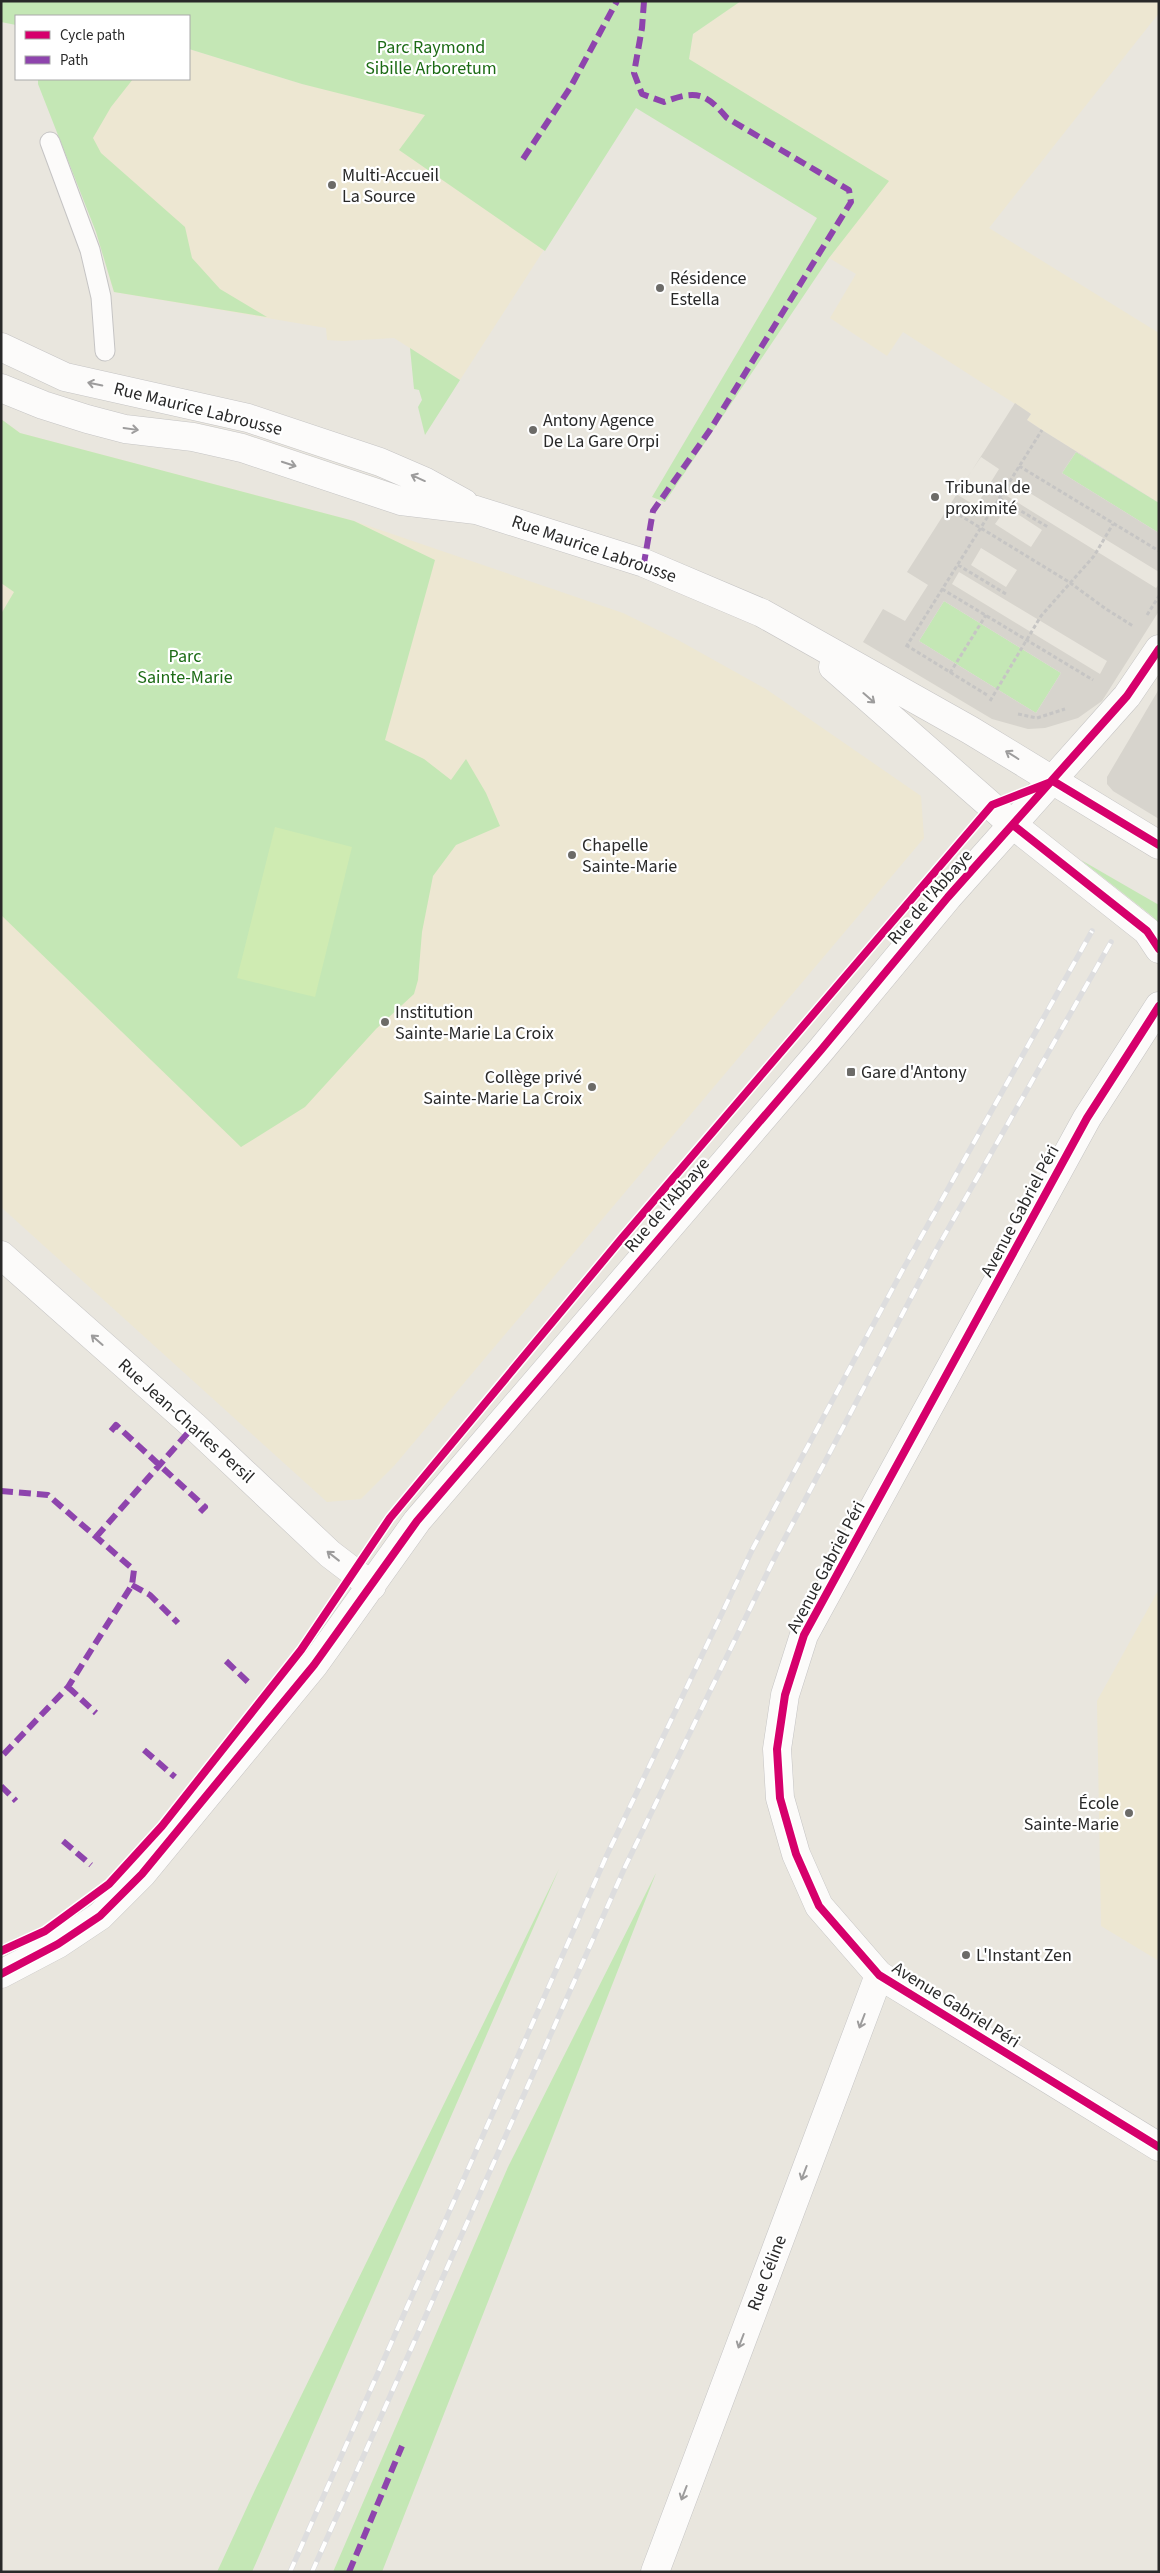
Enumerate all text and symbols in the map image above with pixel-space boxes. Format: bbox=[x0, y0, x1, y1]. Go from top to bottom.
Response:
legend bbox=[15, 15, 190, 80]
text: Cycle path bbox=[60, 25, 125, 46]
park label: Parc Raymond Sibille Arboretum bbox=[365, 35, 497, 81]
text: Path bbox=[60, 50, 88, 71]
place label: Multi-Accueil La Source bbox=[342, 163, 439, 209]
marker: Multi-Accueil La Source bbox=[326, 179, 338, 191]
place label: Résidence Estella bbox=[670, 266, 747, 312]
marker: Résidence Estella bbox=[654, 282, 666, 294]
street label: Rue Maurice Labrousse bbox=[111, 376, 285, 442]
one-way arrow bbox=[87, 379, 103, 388]
place label: Antony Agence De La Gare Orpi bbox=[543, 408, 659, 454]
one-way arrow bbox=[122, 424, 138, 434]
marker: Antony Agence De La Gare Orpi bbox=[527, 424, 539, 436]
one-way arrow bbox=[281, 460, 296, 469]
one-way arrow bbox=[411, 473, 426, 483]
place label: Tribunal de proximité bbox=[945, 475, 1030, 521]
marker: Tribunal de proximité bbox=[929, 491, 941, 503]
street label: Rue Maurice Labrousse bbox=[508, 509, 680, 589]
park label: Parc Sainte-Marie bbox=[137, 644, 233, 690]
one-way arrow bbox=[862, 692, 875, 704]
one-way arrow bbox=[1005, 750, 1019, 760]
place label: Chapelle Sainte-Marie bbox=[582, 833, 677, 879]
street label: Rue de l'Abbaye bbox=[882, 844, 978, 950]
marker: Chapelle Sainte-Marie bbox=[566, 849, 578, 861]
place label: Institution Sainte-Marie La Croix bbox=[395, 1000, 554, 1046]
marker: Institution Sainte-Marie La Croix bbox=[379, 1016, 391, 1028]
place label: Gare d'Antony bbox=[861, 1060, 967, 1085]
place label: Collège privé Sainte-Marie La Croix bbox=[423, 1065, 582, 1111]
marker: Gare d'Antony bbox=[845, 1066, 857, 1078]
marker: Collège privé Sainte-Marie La Croix bbox=[586, 1081, 598, 1093]
street label: Avenue Gabriel Péri bbox=[975, 1141, 1065, 1281]
street label: Rue de l'Abbaye bbox=[619, 1152, 715, 1258]
one-way arrow bbox=[91, 1334, 104, 1346]
street label: Rue Jean-Charles Persil bbox=[112, 1353, 260, 1489]
street label: Avenue Gabriel Péri bbox=[781, 1497, 871, 1637]
one-way arrow bbox=[327, 1551, 340, 1562]
place label: École Sainte-Marie bbox=[1024, 1791, 1119, 1837]
marker: École Sainte-Marie bbox=[1123, 1807, 1135, 1819]
place label: L'Instant Zen bbox=[976, 1943, 1072, 1968]
marker: L'Instant Zen bbox=[960, 1949, 972, 1961]
street label: Avenue Gabriel Péri bbox=[887, 1956, 1025, 2054]
one-way arrow bbox=[857, 2013, 866, 2028]
one-way arrow bbox=[799, 2165, 809, 2180]
street label: Rue Céline bbox=[741, 2231, 793, 2315]
one-way arrow bbox=[736, 2333, 745, 2349]
one-way arrow bbox=[679, 2485, 688, 2501]

